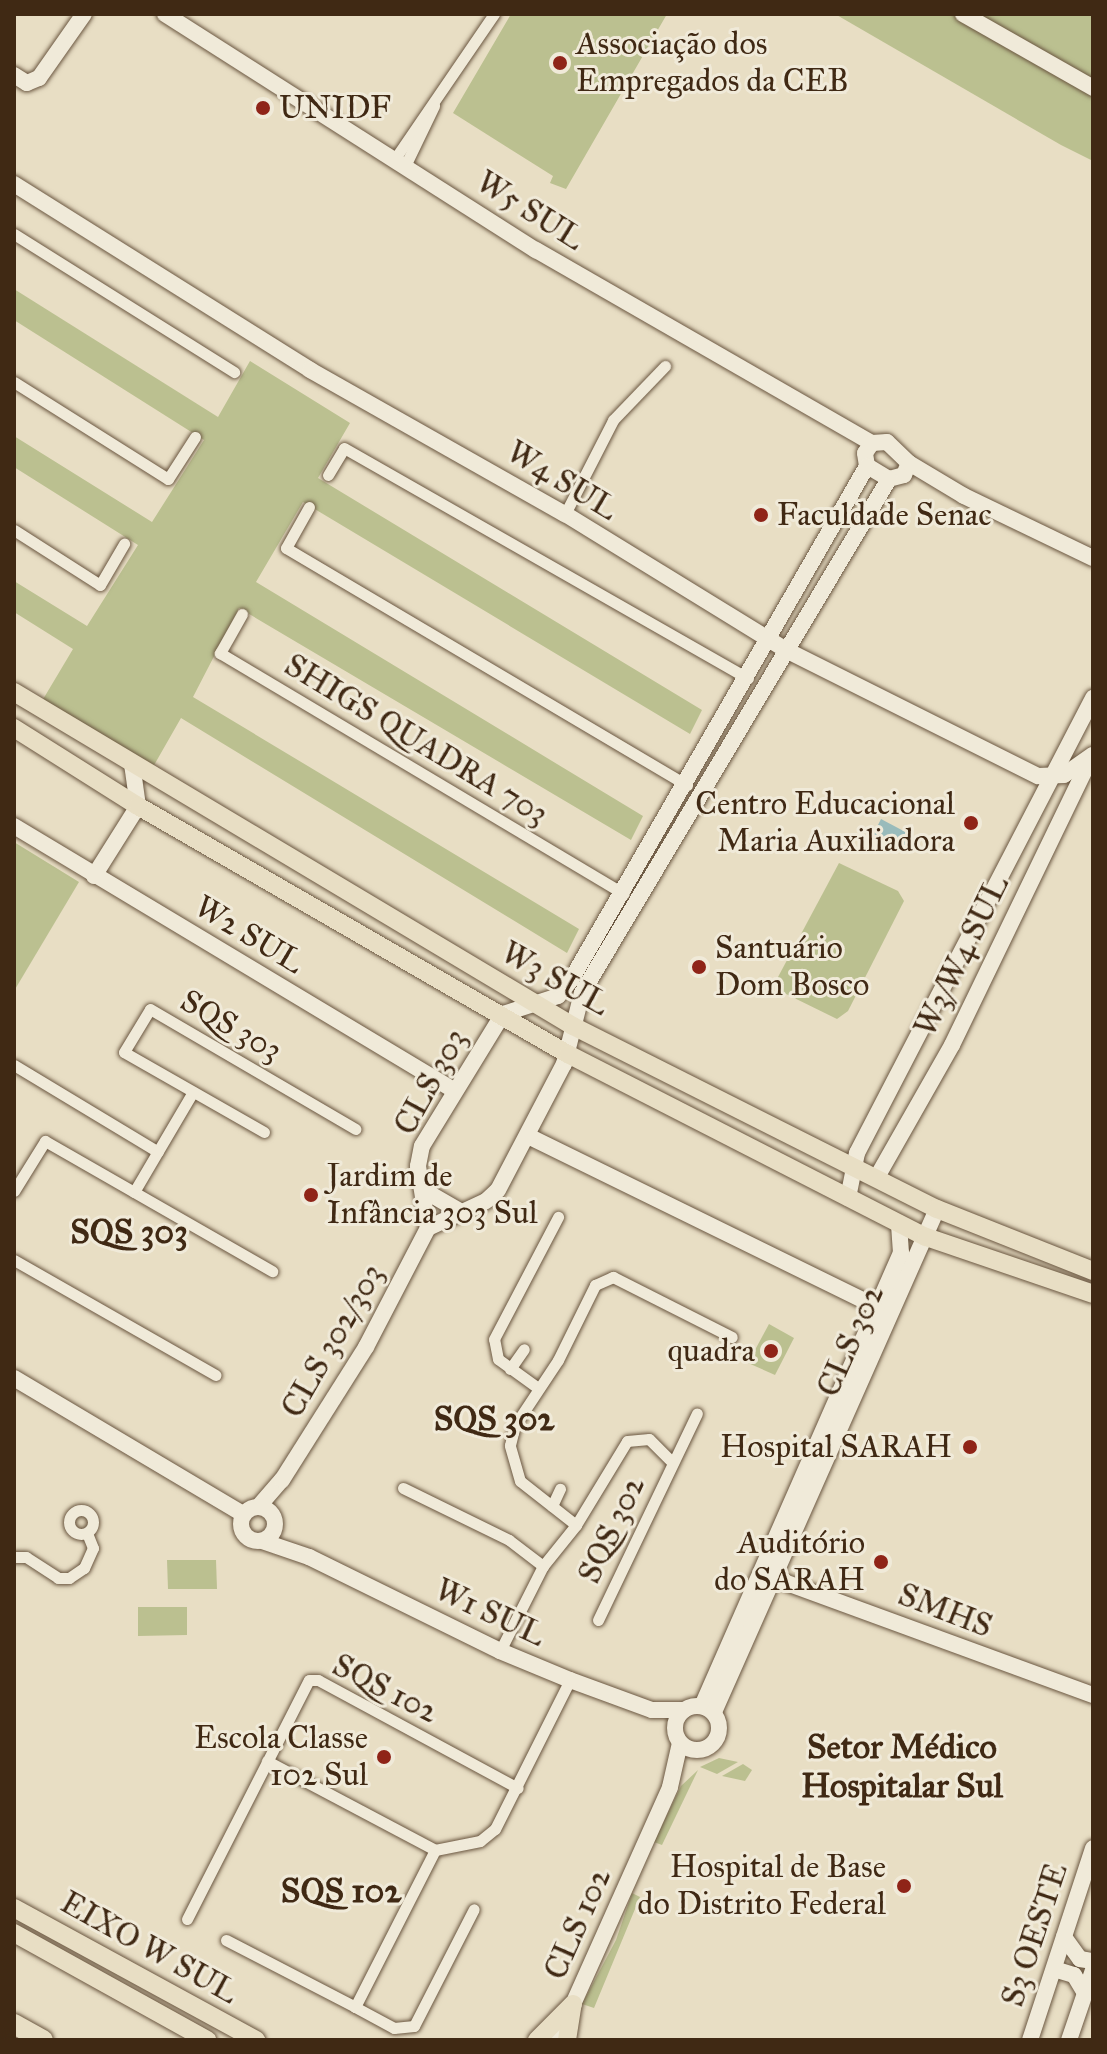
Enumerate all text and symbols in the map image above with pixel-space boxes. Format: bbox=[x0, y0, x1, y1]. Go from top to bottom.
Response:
place label: Associação dos Empregados da CEB bbox=[576, 26, 849, 101]
marker: Associação dos Empregados da CEB bbox=[551, 54, 569, 72]
place label: UNIDF bbox=[279, 89, 391, 127]
marker: UNIDF bbox=[254, 99, 272, 117]
street label: W5 SUL bbox=[469, 163, 591, 259]
street label: W4 SUL bbox=[500, 433, 624, 529]
place label: Faculdade Senac bbox=[777, 496, 992, 534]
marker: Faculdade Senac bbox=[752, 506, 770, 524]
street label: SHIGS QUADRA 703 bbox=[277, 646, 555, 834]
place label: Centro Educacional Maria Auxiliadora bbox=[695, 786, 955, 861]
marker: Centro Educacional Maria Auxiliadora bbox=[962, 814, 980, 832]
street label: W3/W4 SUL bbox=[907, 869, 1017, 1043]
street label: W2 SUL bbox=[188, 888, 310, 982]
place label: Santuário Dom Bosco bbox=[715, 930, 869, 1005]
street label: W3 SUL bbox=[494, 934, 616, 1024]
marker: Santuário Dom Bosco bbox=[690, 958, 708, 976]
street label: SQS 303 bbox=[174, 982, 288, 1070]
street label: CLS 303 bbox=[386, 1022, 476, 1142]
place label: Jardim de Infância 303 Sul bbox=[327, 1158, 538, 1233]
marker: Jardim de Infância 303 Sul bbox=[302, 1186, 320, 1204]
district label: SQS 303 bbox=[70, 1212, 188, 1252]
street label: CLS 302/303 bbox=[274, 1257, 392, 1425]
street label: CLS 302 bbox=[809, 1279, 893, 1403]
place label: quadra bbox=[668, 1332, 755, 1370]
marker: quadra bbox=[762, 1342, 780, 1360]
district label: SQS 302 bbox=[434, 1399, 554, 1439]
place label: Hospital SARAH bbox=[720, 1428, 952, 1466]
marker: Hospital SARAH bbox=[959, 1436, 981, 1458]
street label: SQS 302 bbox=[571, 1470, 653, 1590]
place label: Auditório do SARAH bbox=[714, 1525, 865, 1600]
marker: Auditório do SARAH bbox=[872, 1553, 890, 1571]
street label: W1 SUL bbox=[429, 1571, 551, 1655]
street label: SMHS bbox=[893, 1576, 997, 1646]
street label: SQS 102 bbox=[326, 1646, 444, 1732]
place label: Escola Classe 102 Sul bbox=[194, 1720, 368, 1795]
district label: Setor Médico Hospitalar Sul bbox=[801, 1726, 1003, 1806]
marker: Escola Classe 102 Sul bbox=[375, 1748, 393, 1766]
place label: Hospital de Base do Distrito Federal bbox=[637, 1849, 886, 1924]
street label: S3 OESTE bbox=[994, 1859, 1076, 2011]
street label: CLS 102 bbox=[537, 1862, 619, 1986]
district label: SQS 102 bbox=[281, 1871, 401, 1911]
marker: Hospital de Base do Distrito Federal bbox=[893, 1875, 915, 1897]
street label: EIXO W SUL bbox=[54, 1884, 244, 2012]

